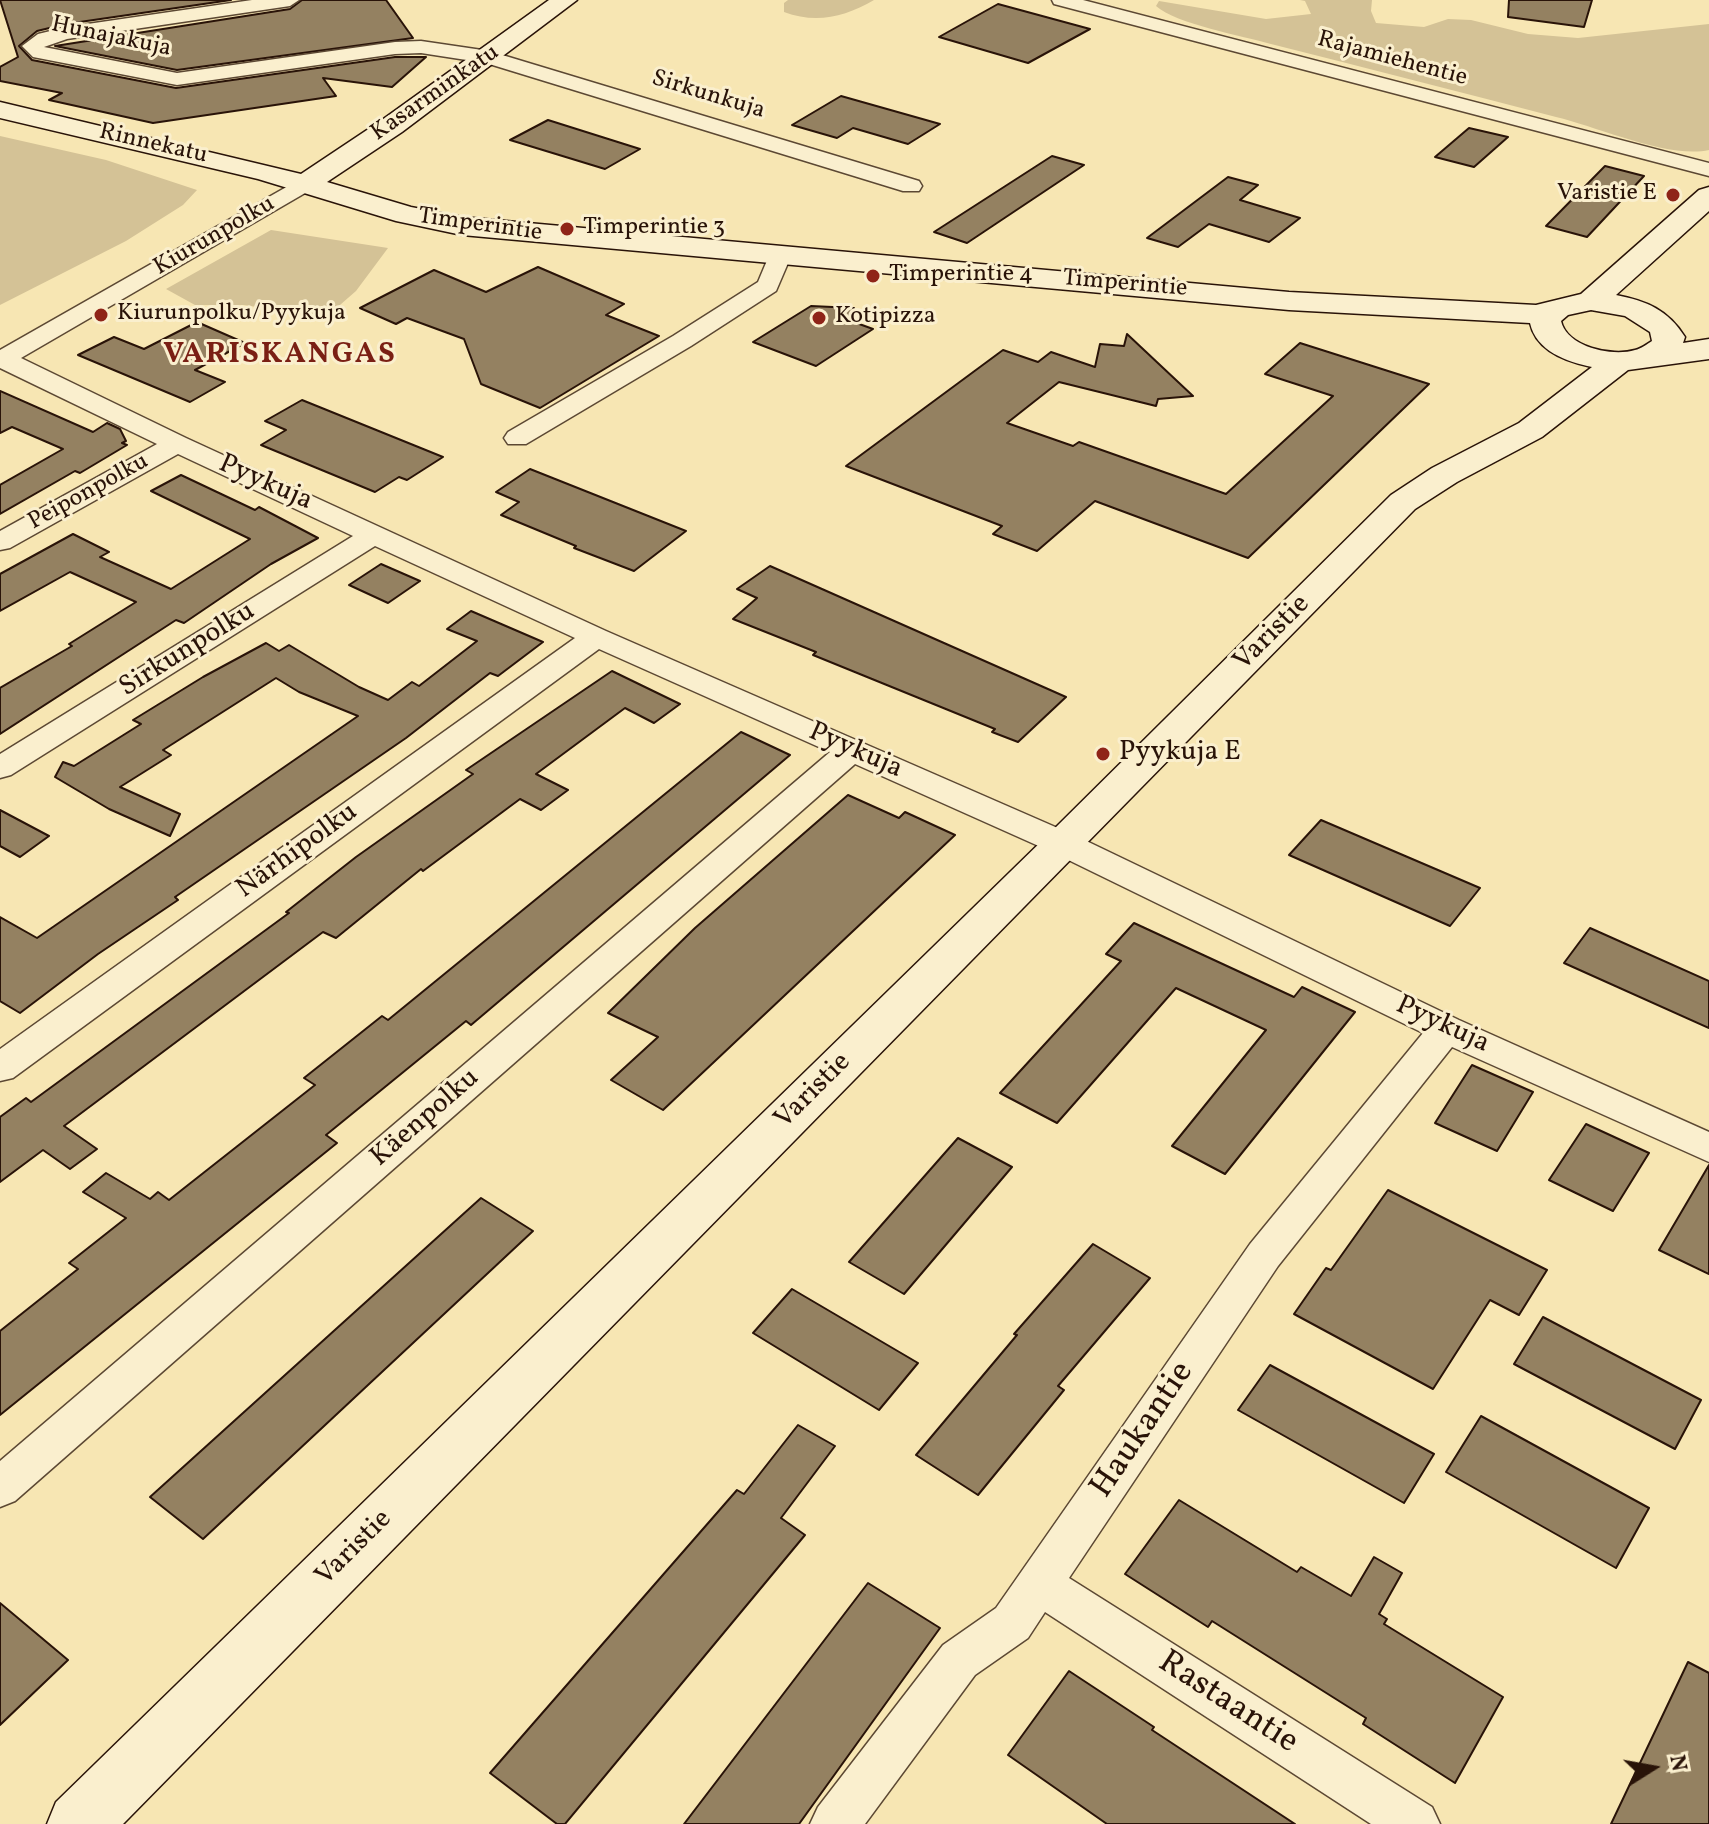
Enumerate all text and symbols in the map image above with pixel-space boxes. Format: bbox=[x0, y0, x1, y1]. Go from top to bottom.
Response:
street label: Hunajakuja bbox=[48, 11, 174, 65]
street label: Rajamiehentie bbox=[1314, 26, 1470, 94]
street label: Kasarminkatu bbox=[366, 39, 506, 149]
street label: Sirkunkuja bbox=[648, 65, 768, 127]
street label: Rinnekatu bbox=[96, 119, 210, 171]
place label: Varistie E bbox=[1557, 181, 1657, 209]
marker: Varistie E bbox=[1664, 186, 1682, 204]
street label: Kiurunpolku bbox=[149, 191, 281, 283]
street label: Timperintie bbox=[416, 203, 544, 249]
place label: Timperintie 3 bbox=[583, 215, 725, 243]
marker: Timperintie 3 bbox=[558, 220, 576, 238]
place label: Timperintie 4 bbox=[889, 262, 1033, 290]
street label: Timperintie bbox=[1061, 265, 1189, 305]
marker: Timperintie 4 bbox=[864, 267, 882, 285]
place label: Kiurunpolku/Pyykuja bbox=[117, 301, 346, 329]
place label: Kotipizza bbox=[835, 304, 936, 332]
marker: Kiurunpolku/Pyykuja bbox=[92, 306, 110, 324]
marker: Kotipizza bbox=[810, 309, 828, 327]
district label: VARISKANGAS bbox=[163, 338, 397, 374]
street label: Peiponpolku bbox=[24, 448, 154, 538]
street label: Pyykuja bbox=[213, 448, 317, 520]
street label: Varistie bbox=[1228, 589, 1318, 679]
street label: Sirkunpolku bbox=[114, 596, 262, 706]
street label: Pyykuja bbox=[803, 716, 907, 788]
place label: Pyykuja E bbox=[1119, 737, 1241, 771]
marker: Pyykuja E bbox=[1094, 745, 1112, 763]
street label: Närhipolku bbox=[231, 797, 365, 907]
street label: Pyykuja bbox=[1390, 990, 1494, 1062]
street label: Varistie bbox=[769, 1047, 859, 1137]
street label: Käenpolku bbox=[365, 1063, 487, 1175]
street label: Haukantie bbox=[1084, 1355, 1204, 1507]
street label: Varistie bbox=[310, 1504, 400, 1594]
street label: Rastaantie bbox=[1149, 1644, 1305, 1764]
north arrow bbox=[1613, 1728, 1693, 1808]
text: N bbox=[1660, 1753, 1694, 1774]

